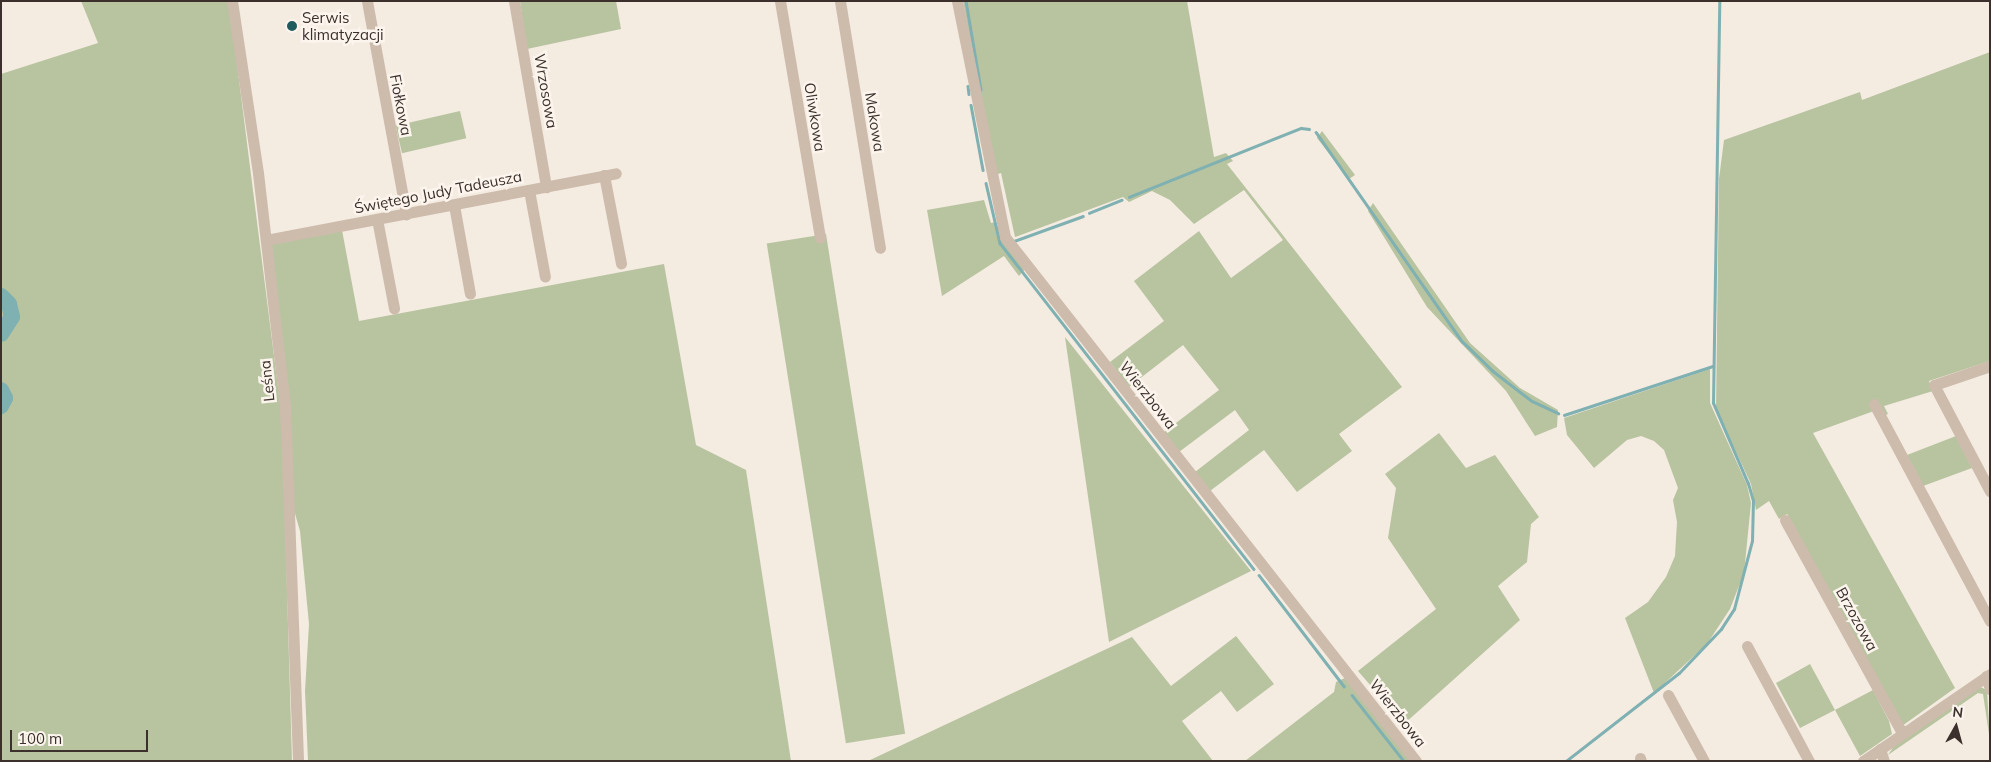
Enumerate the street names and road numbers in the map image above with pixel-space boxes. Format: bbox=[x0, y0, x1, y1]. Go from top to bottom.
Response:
street label: Wrzosowa bbox=[531, 52, 561, 130]
street label: Fiołkowa bbox=[386, 73, 416, 137]
street label: Oliwkowa bbox=[801, 81, 829, 153]
street label: Makowa bbox=[861, 91, 889, 153]
street label: Świętego Judy Tadeusza bbox=[353, 167, 523, 217]
street label: Wierzbowa bbox=[1116, 358, 1180, 432]
street label: Leśna bbox=[256, 359, 278, 403]
street label: Brzozowa bbox=[1832, 584, 1882, 654]
street label: Wierzbowa bbox=[1366, 676, 1430, 750]

